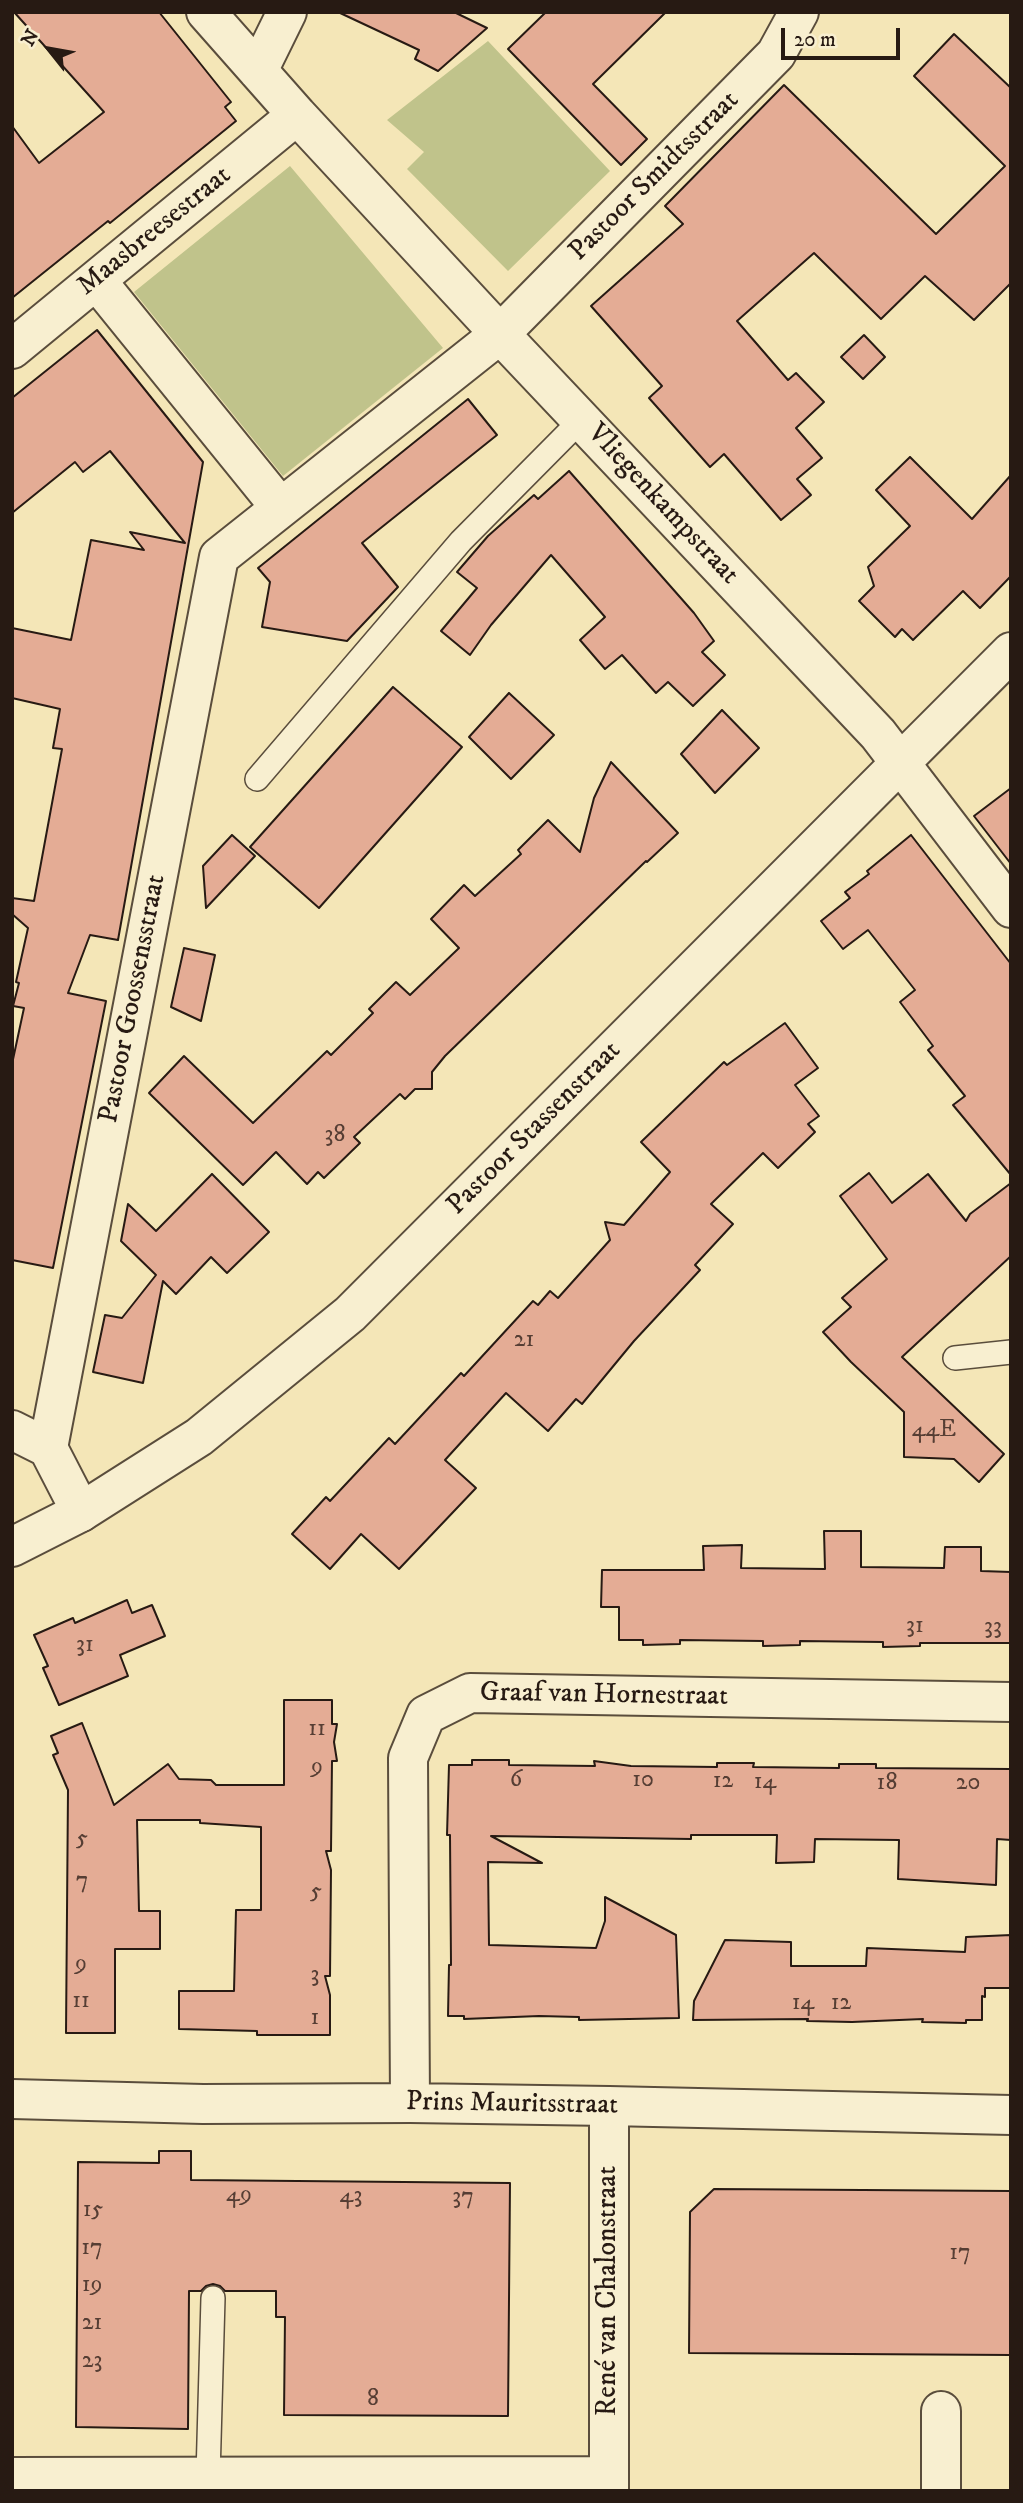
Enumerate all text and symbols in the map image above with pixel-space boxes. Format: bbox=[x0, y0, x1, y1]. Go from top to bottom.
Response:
north arrow bbox=[14, 14, 84, 84]
scale bar bbox=[785, 14, 904, 58]
text: N bbox=[17, 25, 44, 51]
text: 20 m bbox=[794, 27, 836, 53]
street label: Pastoor Smidtsstraat bbox=[563, 85, 747, 269]
street label: Maasbreesestraat bbox=[71, 160, 239, 304]
street label: Vliegenkampstraat bbox=[579, 418, 745, 592]
street label: Pastoor Goossensstraat bbox=[93, 872, 175, 1126]
street label: Pastoor Stassenstraat bbox=[441, 1035, 629, 1223]
house number: 38 bbox=[325, 1122, 345, 1150]
house number: 21 bbox=[514, 1327, 534, 1355]
house number: 44E bbox=[912, 1417, 956, 1445]
house number: 31 bbox=[906, 1613, 924, 1641]
house number: 33 bbox=[984, 1614, 1002, 1642]
house number: 31 bbox=[76, 1632, 94, 1660]
street label: Graaf van Hornestraat bbox=[480, 1677, 728, 1715]
house number: 11 bbox=[308, 1716, 326, 1744]
house number: 9 bbox=[311, 1754, 323, 1782]
house number: 6 bbox=[510, 1767, 522, 1795]
house number: 10 bbox=[632, 1767, 654, 1795]
house number: 12 bbox=[713, 1768, 733, 1796]
house number: 14 bbox=[754, 1769, 776, 1797]
house number: 18 bbox=[877, 1770, 897, 1798]
house number: 20 bbox=[956, 1770, 980, 1798]
house number: 5 bbox=[76, 1826, 88, 1854]
house number: 7 bbox=[76, 1868, 88, 1896]
house number: 5 bbox=[310, 1879, 322, 1907]
house number: 9 bbox=[75, 1951, 87, 1979]
house number: 3 bbox=[311, 1962, 319, 1990]
house number: 11 bbox=[72, 1988, 90, 2016]
house number: 14 bbox=[792, 1990, 814, 2018]
house number: 12 bbox=[831, 1990, 851, 2018]
house number: 1 bbox=[311, 2005, 319, 2033]
street label: Prins Mauritsstraat bbox=[406, 2086, 618, 2124]
street label: René van Chalonstraat bbox=[592, 2166, 626, 2416]
house number: 49 bbox=[226, 2182, 252, 2210]
house number: 43 bbox=[340, 2183, 362, 2211]
house number: 37 bbox=[452, 2184, 474, 2212]
house number: 15 bbox=[83, 2197, 103, 2225]
house number: 17 bbox=[81, 2235, 103, 2263]
house number: 17 bbox=[949, 2240, 971, 2268]
house number: 19 bbox=[82, 2272, 102, 2300]
house number: 21 bbox=[82, 2310, 102, 2338]
house number: 23 bbox=[82, 2348, 102, 2376]
house number: 8 bbox=[367, 2386, 379, 2414]

